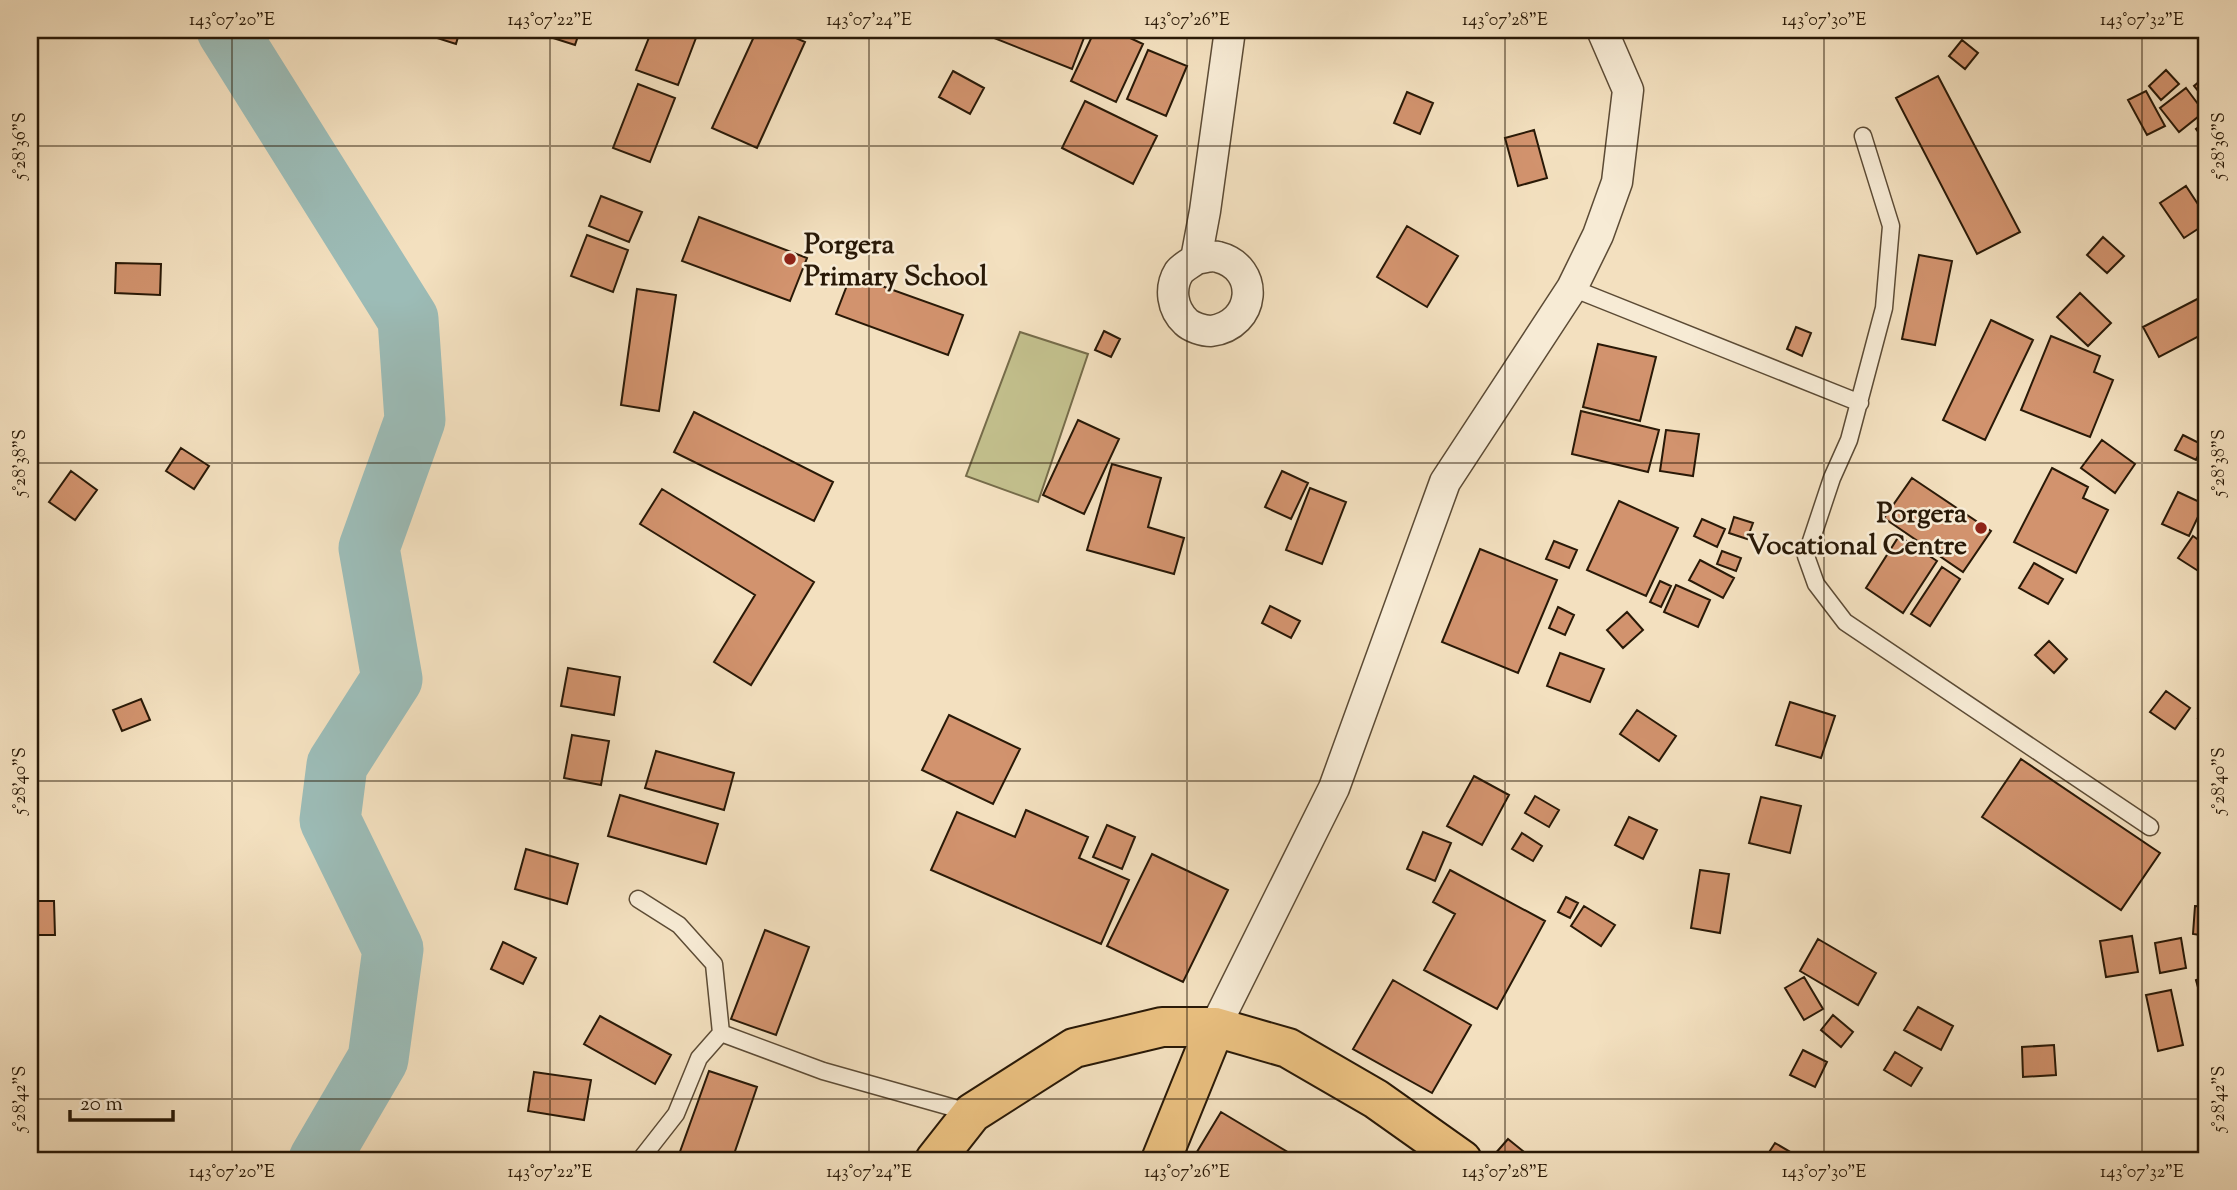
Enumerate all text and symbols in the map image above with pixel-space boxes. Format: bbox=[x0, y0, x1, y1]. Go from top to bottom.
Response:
text: 143°07'20"E bbox=[189, 8, 275, 34]
text: 143°07'22"E bbox=[508, 8, 593, 34]
text: 143°07'24"E bbox=[826, 8, 912, 34]
text: 143°07'26"E bbox=[1144, 8, 1230, 34]
text: 143°07'28"E bbox=[1462, 8, 1548, 34]
text: 143°07'30"E bbox=[1782, 8, 1866, 34]
text: 143°07'32"E bbox=[2100, 8, 2184, 34]
text: 5°28'36"S bbox=[8, 112, 34, 181]
text: 5°28'36"S bbox=[2207, 112, 2233, 181]
place label: Porgera Primary School bbox=[804, 226, 988, 298]
marker: Porgera Primary School bbox=[782, 251, 798, 267]
text: 5°28'38"S bbox=[8, 429, 34, 498]
text: 5°28'38"S bbox=[2207, 429, 2233, 498]
place label: Porgera Vocational Centre bbox=[1746, 495, 1967, 567]
marker: Porgera Vocational Centre bbox=[1973, 520, 1989, 536]
text: 5°28'40"S bbox=[8, 747, 34, 816]
text: 5°28'40"S bbox=[2207, 747, 2233, 816]
text: 5°28'42"S bbox=[8, 1066, 34, 1133]
text: 5°28'42"S bbox=[2207, 1066, 2233, 1133]
scale bar bbox=[70, 1078, 173, 1122]
text: 20 m bbox=[80, 1090, 123, 1120]
text: 143°07'20"E bbox=[189, 1160, 275, 1186]
text: 143°07'22"E bbox=[508, 1160, 593, 1186]
text: 143°07'24"E bbox=[826, 1160, 912, 1186]
text: 143°07'26"E bbox=[1144, 1160, 1230, 1186]
text: 143°07'28"E bbox=[1462, 1160, 1548, 1186]
text: 143°07'30"E bbox=[1782, 1160, 1866, 1186]
text: 143°07'32"E bbox=[2100, 1160, 2184, 1186]

